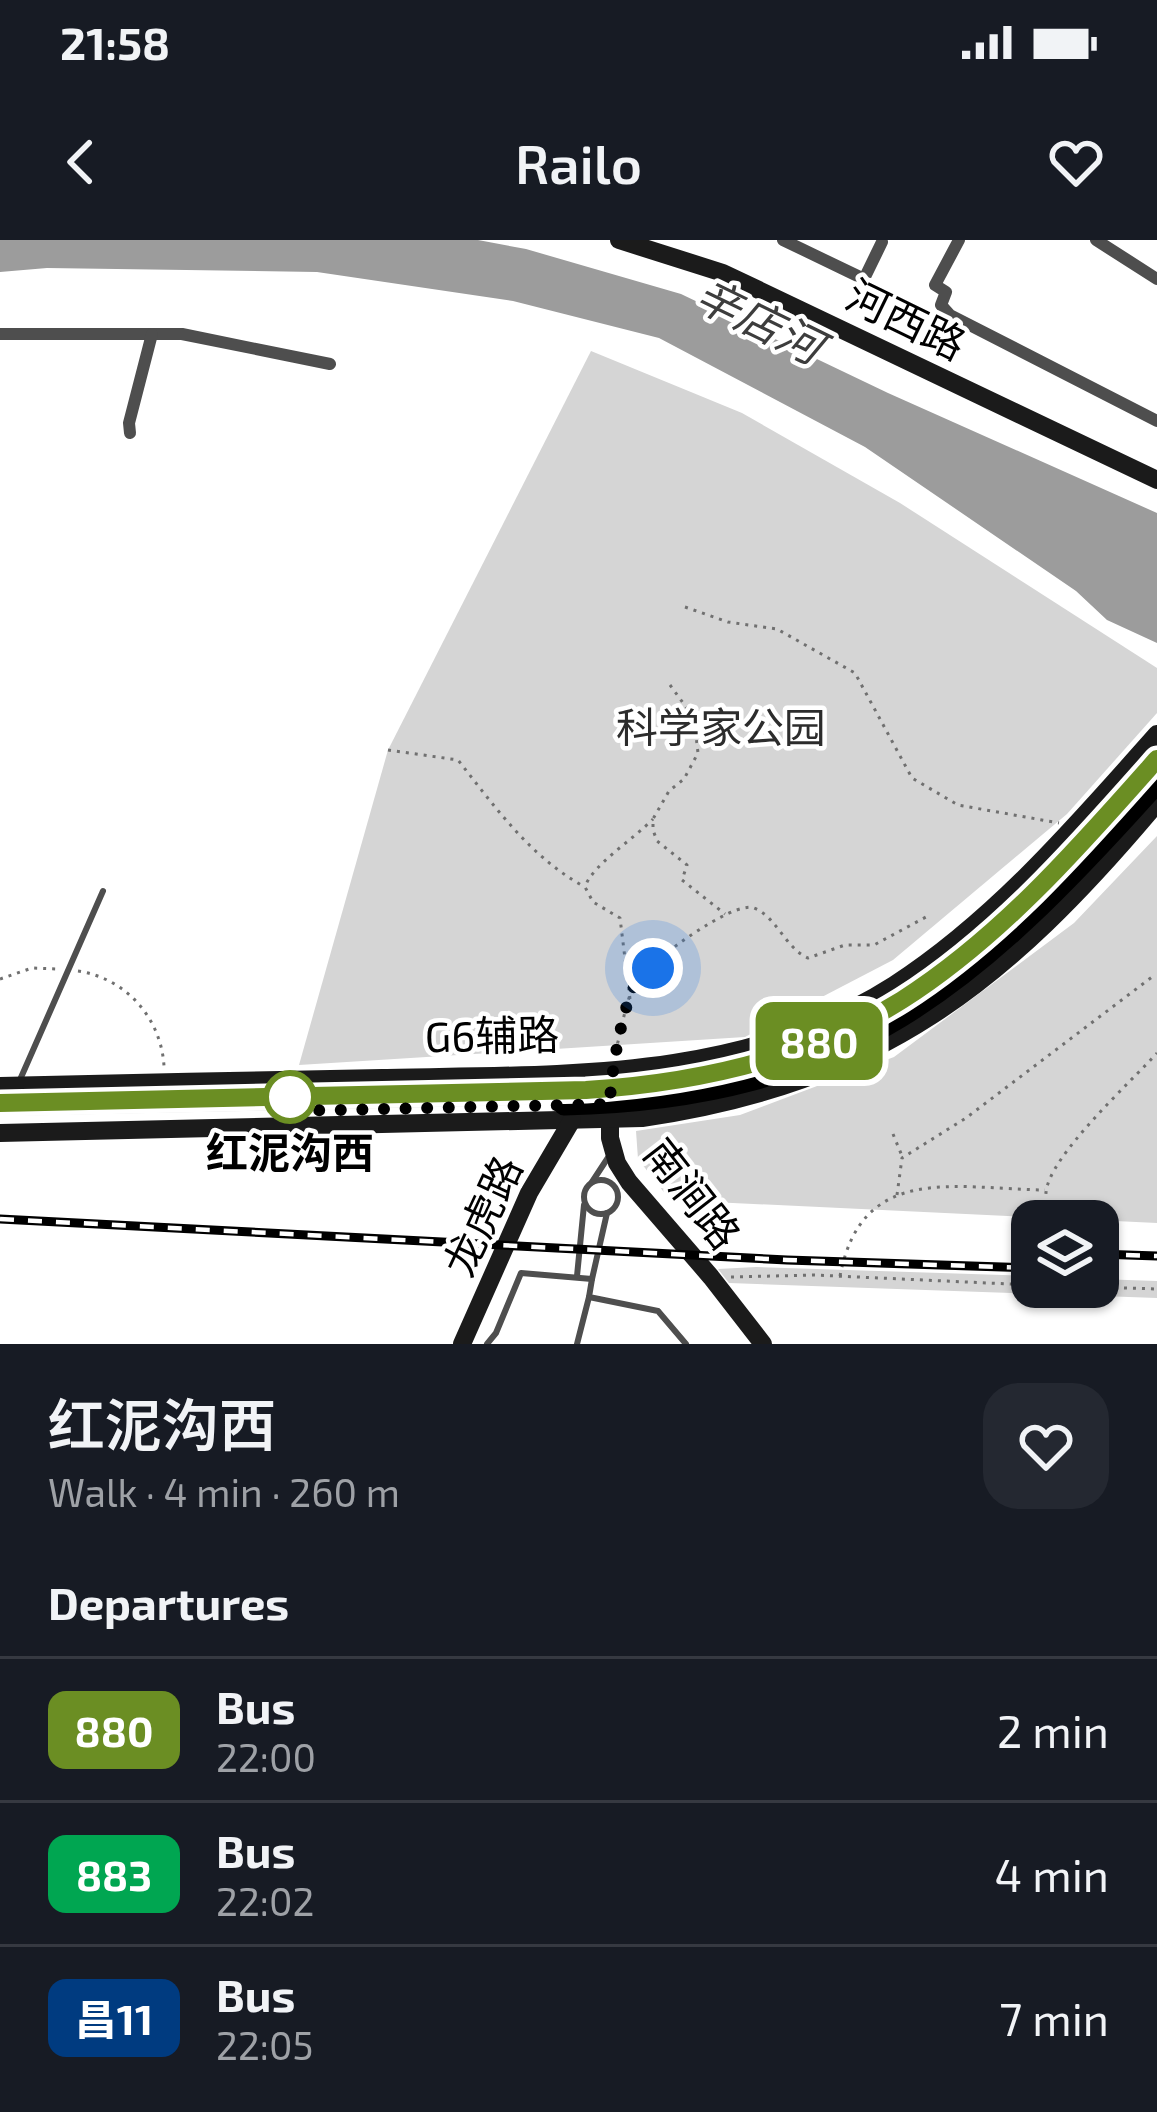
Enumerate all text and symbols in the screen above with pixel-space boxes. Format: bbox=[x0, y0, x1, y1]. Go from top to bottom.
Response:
text: 21:58 bbox=[60, 15, 170, 69]
icon: back bbox=[48, 129, 114, 195]
icon: heart bbox=[1043, 129, 1109, 195]
text: Railo bbox=[515, 130, 642, 195]
water label: 辛店河 bbox=[687, 265, 840, 377]
street label: 河西路 bbox=[839, 268, 974, 368]
park label: 科学家公园 bbox=[616, 701, 826, 751]
your location bbox=[623, 938, 683, 998]
line badge: 880 bbox=[750, 1002, 888, 1080]
street label: G6辅路 bbox=[424, 1008, 560, 1060]
text: 880 bbox=[780, 1016, 858, 1066]
marker: 红泥沟西 bbox=[265, 1072, 315, 1122]
place label: 红泥沟西 bbox=[206, 1126, 374, 1176]
street label: 南涧路 bbox=[635, 1128, 752, 1258]
street label: 龙虎路 bbox=[432, 1147, 530, 1283]
map controls bbox=[1011, 1200, 1119, 1308]
button: layers bbox=[1011, 1200, 1119, 1308]
button: heart bbox=[983, 1383, 1109, 1509]
text: 红泥沟西 bbox=[48, 1389, 276, 1457]
text: Walk · 4 min · 260 m bbox=[48, 1468, 400, 1515]
text: Departures bbox=[48, 1575, 289, 1629]
text: Bus bbox=[216, 1679, 295, 1733]
text: 2 min bbox=[997, 1703, 1109, 1757]
text: 880 bbox=[75, 1705, 153, 1755]
text: 22:00 bbox=[216, 1733, 316, 1780]
text: Bus bbox=[216, 1823, 295, 1877]
text: 4 min bbox=[995, 1847, 1109, 1901]
text: 883 bbox=[76, 1849, 152, 1899]
text: 22:02 bbox=[216, 1877, 314, 1924]
text: Bus bbox=[216, 1967, 295, 2021]
text: 7 min bbox=[999, 1991, 1109, 2045]
text: 昌11 bbox=[75, 1993, 153, 2043]
text: 22:05 bbox=[216, 2021, 313, 2068]

